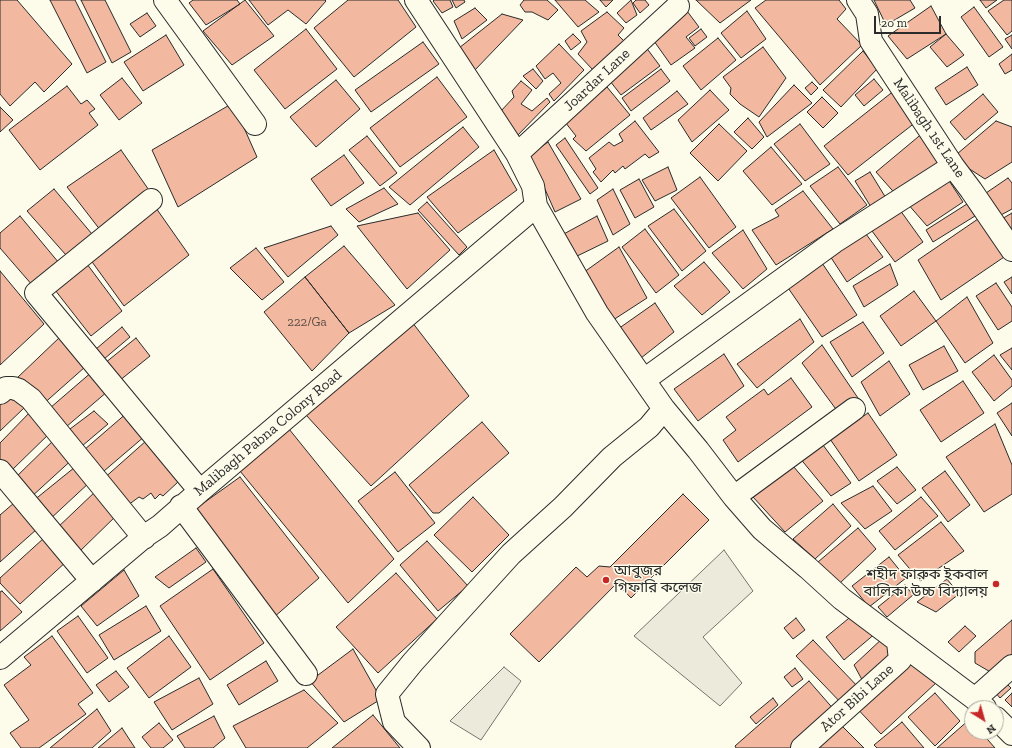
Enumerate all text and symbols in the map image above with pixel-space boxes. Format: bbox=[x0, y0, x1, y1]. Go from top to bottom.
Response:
scale bar bbox=[876, 8, 943, 34]
text: 20 m bbox=[881, 16, 907, 30]
street label: Joardar Lane bbox=[560, 45, 634, 115]
street label: Malibagh 1st Lane bbox=[889, 75, 969, 181]
house number: 222/Ga bbox=[287, 314, 327, 330]
street label: Malibagh Pabna Colony Road bbox=[190, 366, 346, 500]
place label: আবুজর গিফারি কলেজ bbox=[614, 562, 702, 597]
place label: শহীদ ফারুক ইকবাল বালিকা উচ্চ বিদ্যালয় bbox=[863, 566, 988, 601]
marker: আবুজর গিফারি কলেজ bbox=[601, 575, 611, 585]
marker: শহীদ ফারুক ইকবাল বালিকা উচ্চ বিদ্যালয় bbox=[991, 579, 1001, 589]
street label: Ator Bibi Lane bbox=[817, 660, 897, 736]
north arrow bbox=[964, 700, 1004, 740]
text: N bbox=[984, 721, 998, 737]

